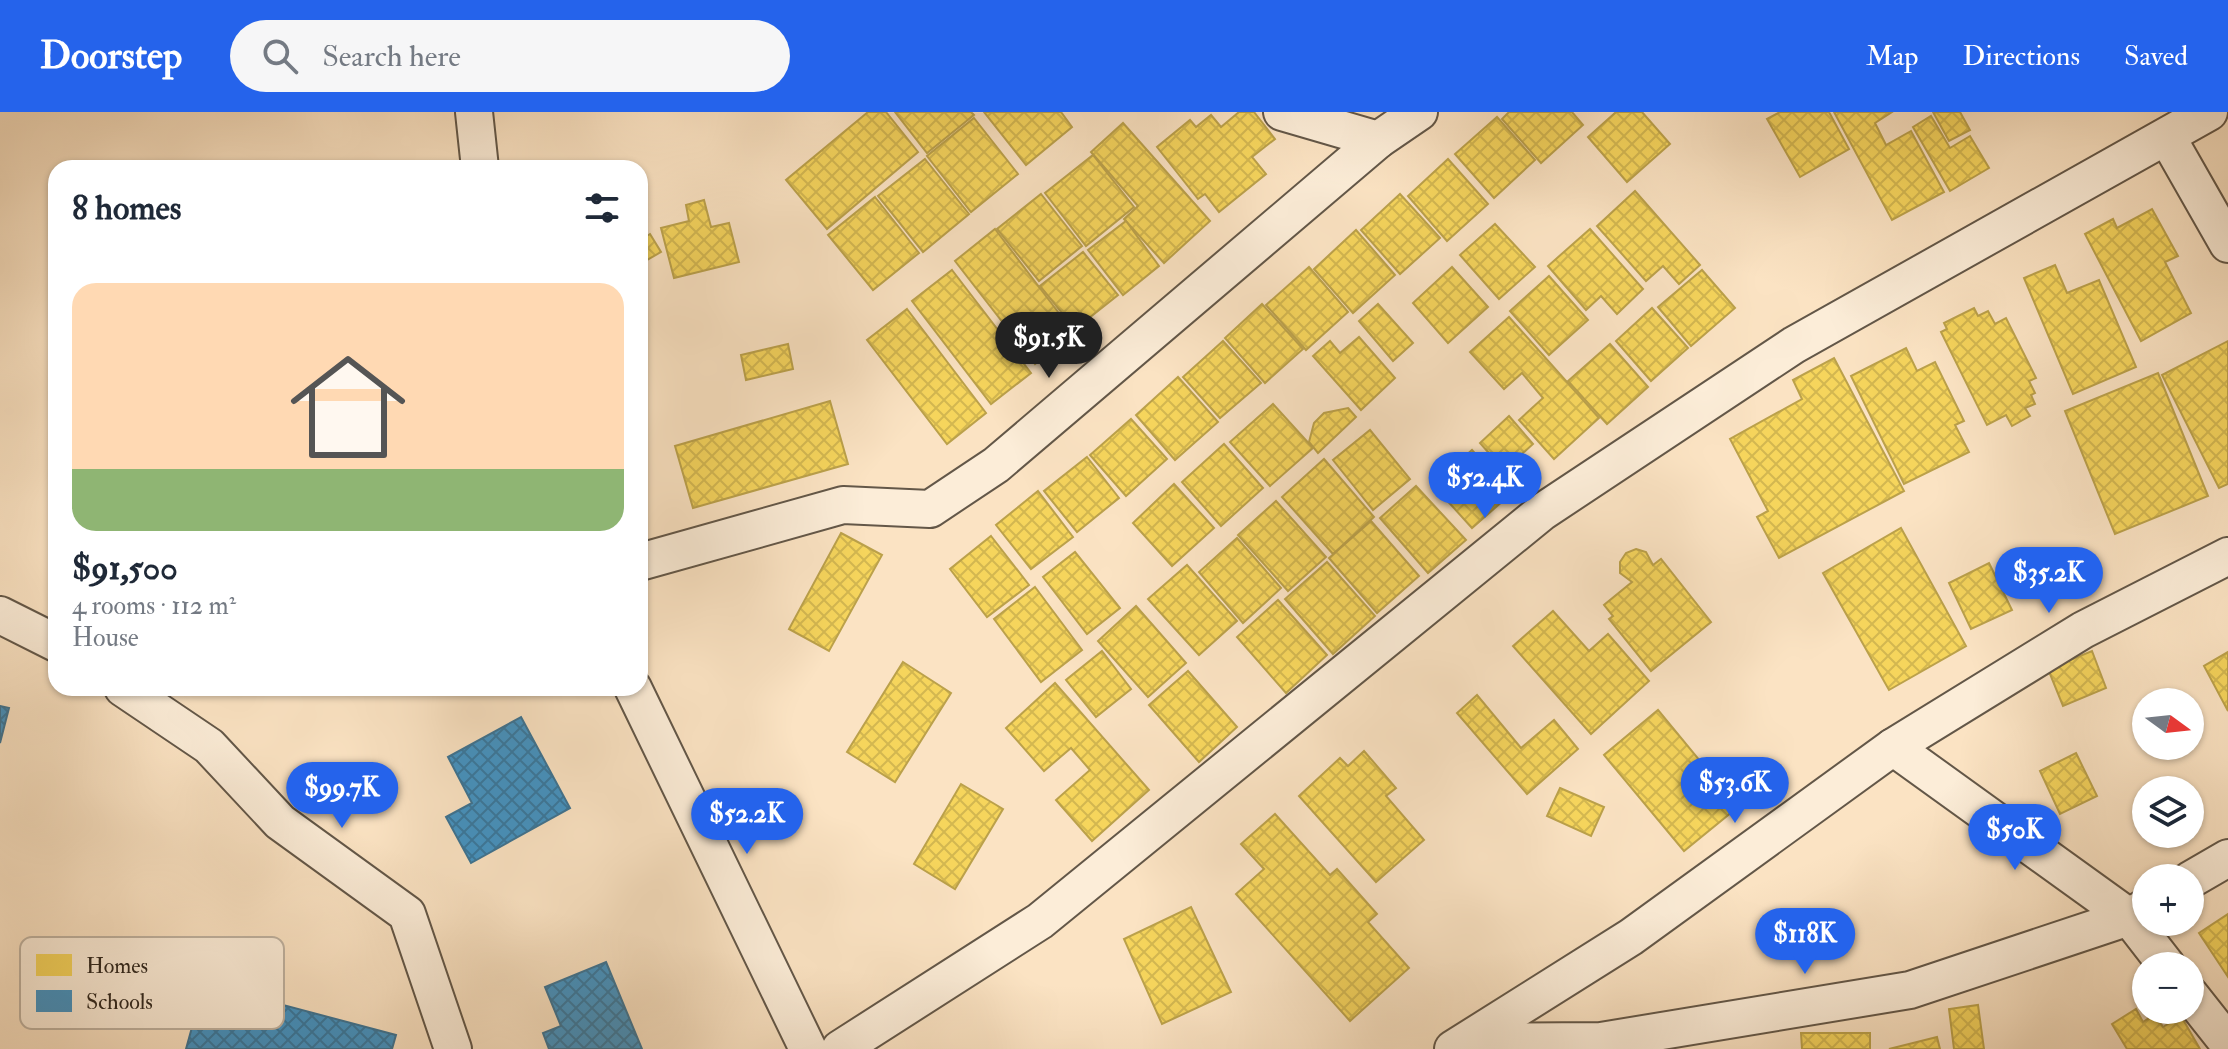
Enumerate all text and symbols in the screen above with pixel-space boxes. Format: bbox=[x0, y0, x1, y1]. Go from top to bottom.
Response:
search box bbox=[230, 20, 790, 92]
text: Doorstep bbox=[40, 32, 182, 80]
icon: search bbox=[258, 34, 302, 78]
text: Search here bbox=[322, 38, 461, 75]
text: Map bbox=[1866, 39, 1919, 74]
text: Directions bbox=[1963, 39, 2080, 74]
text: Saved bbox=[2124, 39, 2188, 74]
icon: filters bbox=[580, 186, 624, 230]
text: 8 homes bbox=[72, 187, 181, 230]
pin: $91.5K bbox=[984, 312, 1114, 380]
text: $91.5K bbox=[1013, 322, 1085, 354]
icon: home bbox=[276, 335, 420, 479]
pin: $52.4K bbox=[1420, 452, 1550, 520]
text: $52.4K bbox=[1447, 462, 1523, 494]
text: $91,500 bbox=[72, 547, 178, 590]
pin: $35.2K bbox=[1984, 547, 2114, 615]
text: $35.2K bbox=[2013, 557, 2085, 589]
text: 4 rooms · 112 m² bbox=[72, 590, 236, 622]
text: House bbox=[72, 622, 139, 654]
north arrow bbox=[2132, 688, 2204, 760]
map controls bbox=[2132, 688, 2204, 1024]
pin: $53.6K bbox=[1670, 757, 1800, 825]
pin: $99.7K bbox=[277, 762, 407, 830]
text: $53.6K bbox=[1699, 767, 1771, 799]
text: $99.7K bbox=[304, 772, 380, 804]
button: layers bbox=[2132, 776, 2204, 848]
pin: $52.2K bbox=[682, 788, 812, 856]
text: $52.2K bbox=[709, 798, 785, 830]
pin: $50K bbox=[1968, 804, 2062, 872]
text: $50K bbox=[1986, 814, 2044, 846]
button: + bbox=[2132, 864, 2204, 936]
pin: $118K bbox=[1749, 908, 1861, 976]
text: $118K bbox=[1773, 918, 1837, 950]
legend bbox=[20, 937, 284, 1029]
text: Homes bbox=[86, 952, 148, 980]
button: − bbox=[2132, 952, 2204, 1024]
text: Schools bbox=[86, 988, 153, 1016]

